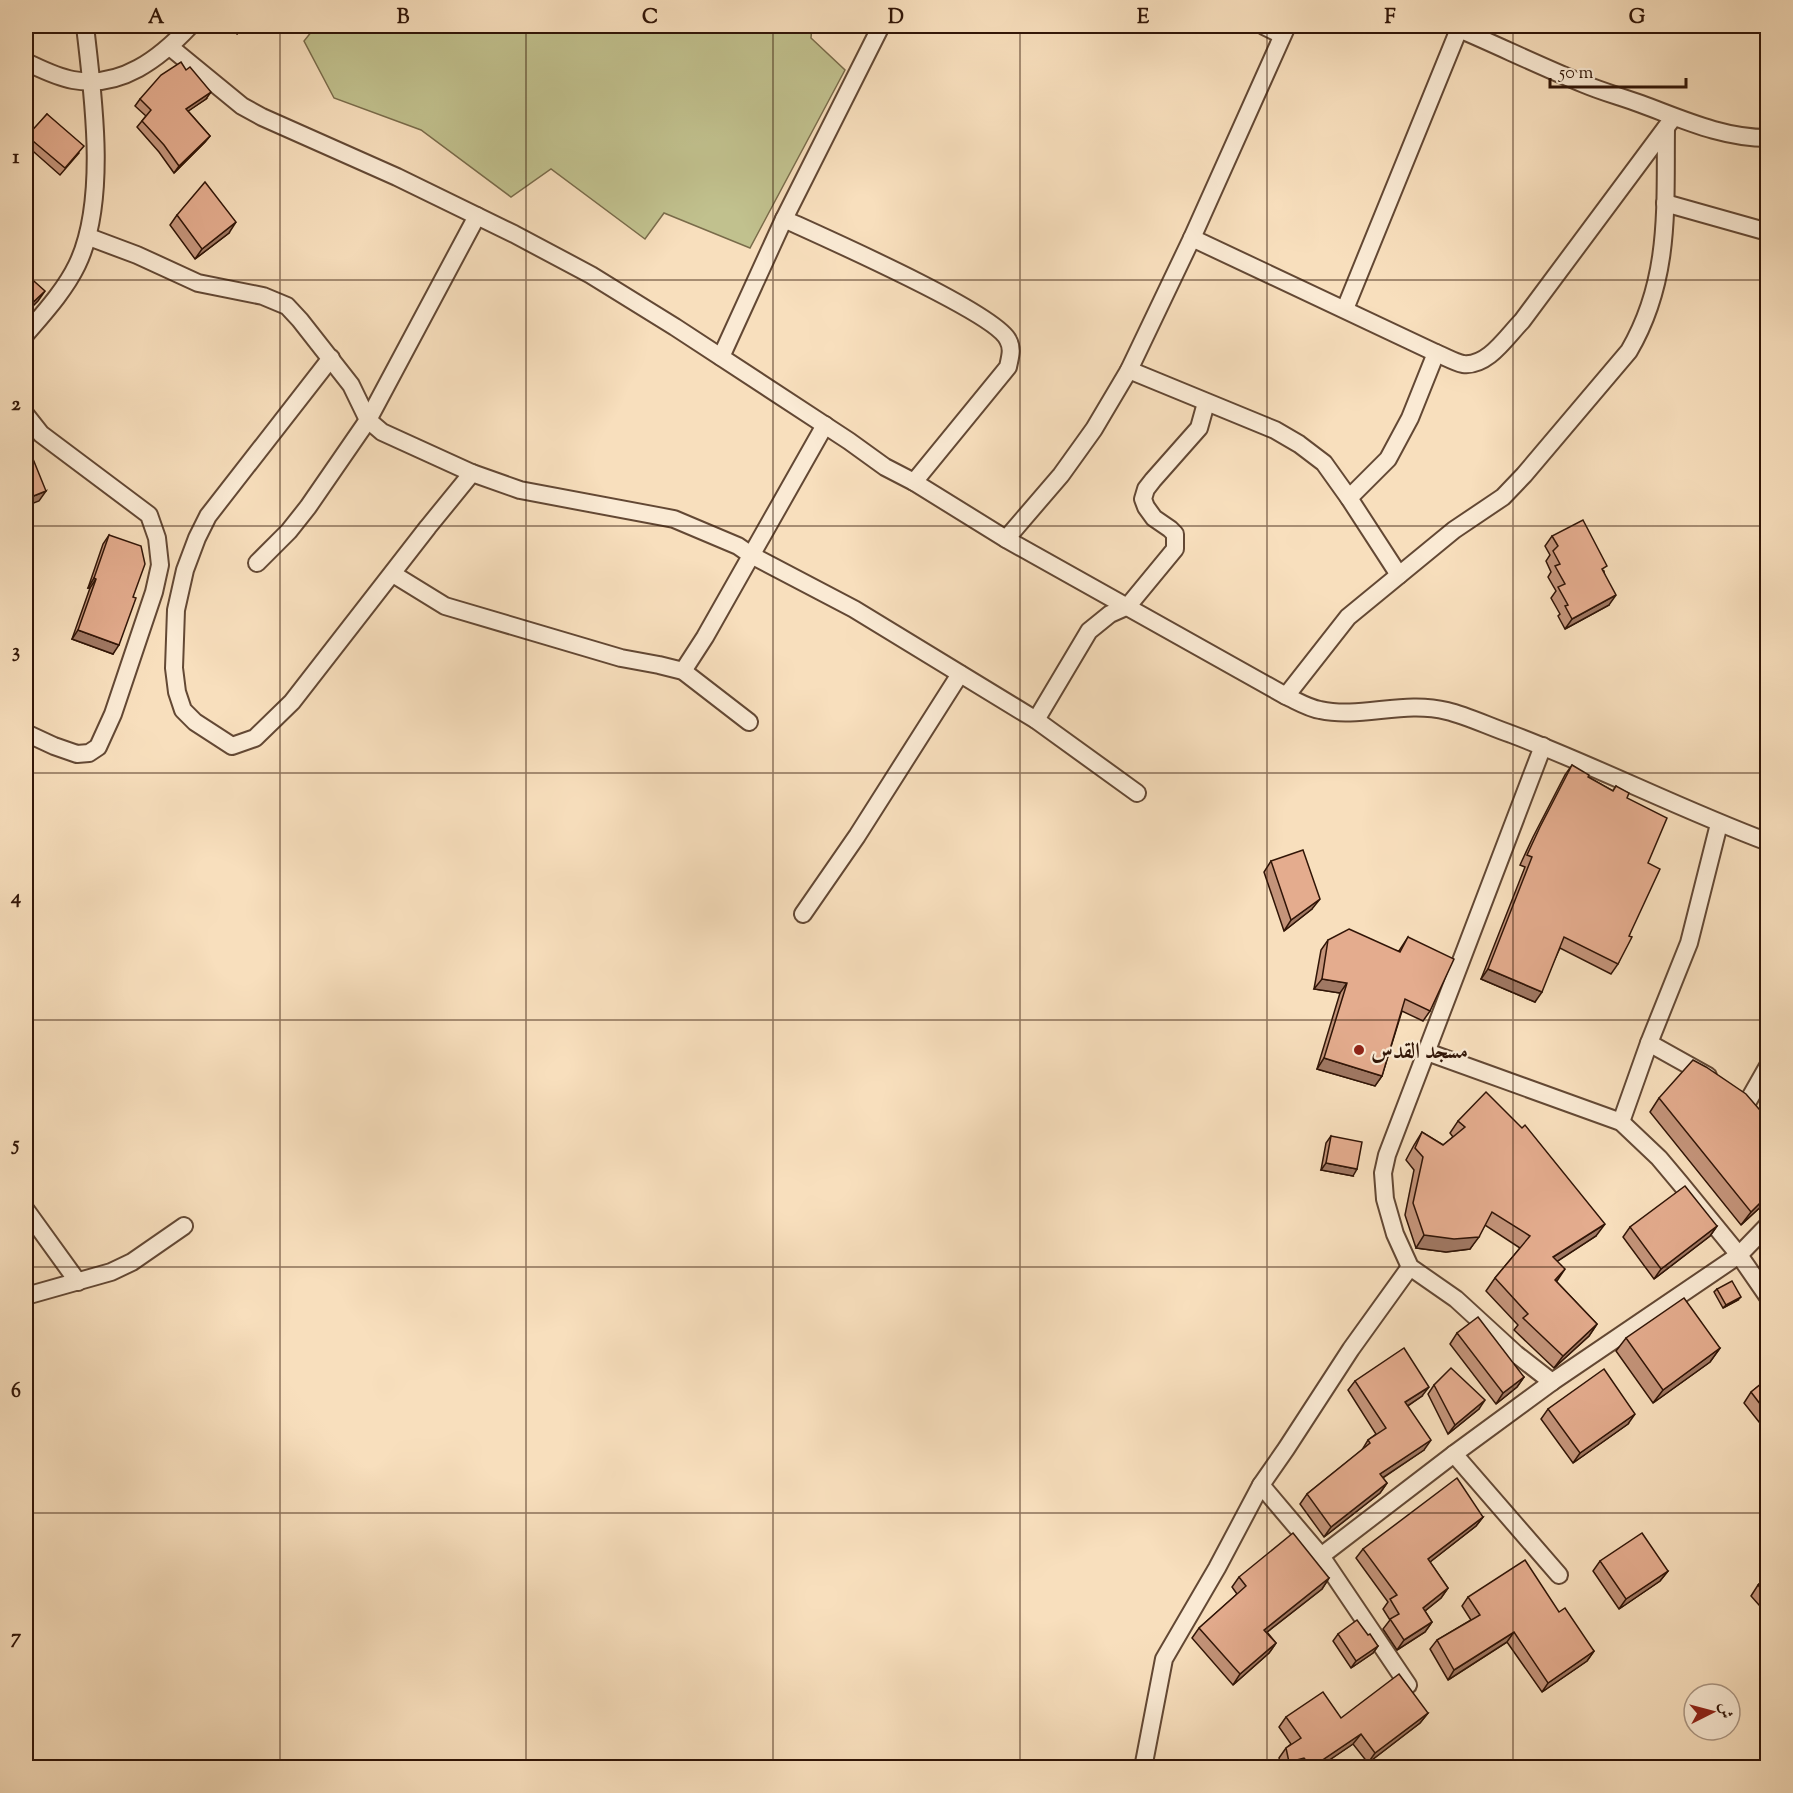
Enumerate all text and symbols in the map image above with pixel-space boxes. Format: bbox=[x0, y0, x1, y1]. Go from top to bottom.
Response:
text: A bbox=[148, 4, 165, 33]
text: B bbox=[397, 4, 410, 33]
text: C bbox=[642, 4, 658, 33]
text: D bbox=[888, 4, 904, 33]
text: E bbox=[1137, 4, 1150, 33]
text: F bbox=[1384, 4, 1396, 33]
text: G bbox=[1629, 4, 1646, 33]
scale bar bbox=[1550, 51, 1686, 89]
text: 50 m bbox=[1558, 61, 1594, 87]
text: 1 bbox=[13, 144, 20, 173]
text: 2 bbox=[11, 391, 21, 420]
text: 3 bbox=[12, 638, 20, 667]
text: 4 bbox=[10, 884, 21, 913]
place label: مسجد القدس bbox=[1371, 1037, 1468, 1069]
marker: مسجد القدس bbox=[1352, 1043, 1366, 1057]
text: 5 bbox=[11, 1131, 20, 1160]
text: 6 bbox=[11, 1378, 21, 1407]
text: 7 bbox=[11, 1624, 22, 1653]
north arrow bbox=[1682, 1682, 1742, 1742]
text: ش bbox=[1712, 1702, 1737, 1720]

